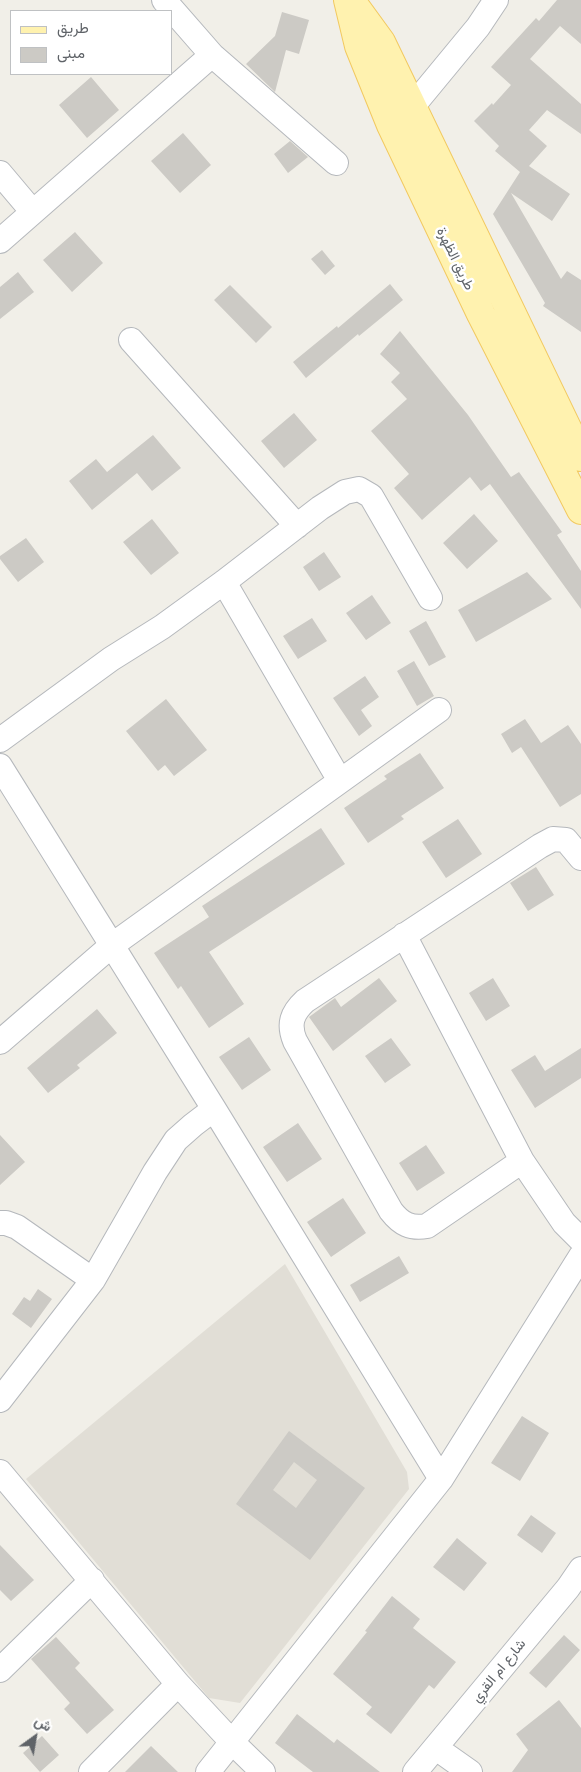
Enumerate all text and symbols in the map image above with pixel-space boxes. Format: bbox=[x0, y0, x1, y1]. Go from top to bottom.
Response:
legend bbox=[10, 10, 172, 75]
text: طريق bbox=[57, 19, 89, 37]
text: مبنى bbox=[57, 44, 85, 62]
street label: طريق الظهرة bbox=[433, 225, 477, 293]
street label: شارع ام القري bbox=[468, 1636, 530, 1706]
north arrow bbox=[10, 1712, 60, 1762]
text: ش bbox=[32, 1712, 55, 1736]

